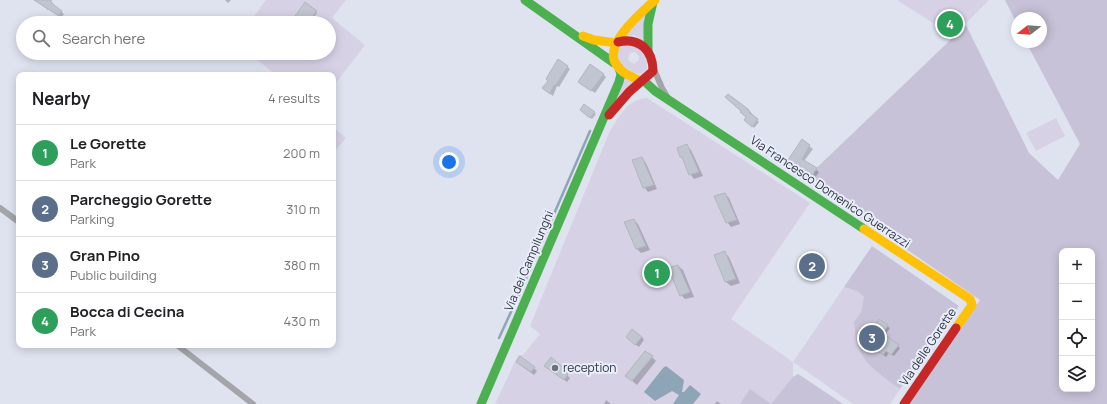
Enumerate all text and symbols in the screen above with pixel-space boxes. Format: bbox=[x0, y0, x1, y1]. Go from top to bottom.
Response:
pin: 4 bbox=[937, 9, 963, 39]
north arrow bbox=[1011, 12, 1047, 48]
search box bbox=[16, 16, 336, 60]
icon: search bbox=[30, 27, 52, 49]
text: Search here bbox=[62, 28, 145, 49]
text: Nearby bbox=[32, 87, 90, 110]
text: 4 results bbox=[268, 89, 320, 107]
street label: Via Francesco Domenico Guerrazzi bbox=[747, 131, 914, 252]
text: Le Gorette bbox=[70, 133, 146, 154]
text: 1 bbox=[42, 144, 48, 162]
text: 200 m bbox=[283, 144, 320, 162]
your location bbox=[439, 152, 459, 172]
text: Park bbox=[70, 154, 96, 172]
text: Parcheggio Gorette bbox=[70, 189, 212, 210]
text: 2 bbox=[41, 200, 49, 218]
text: 310 m bbox=[286, 200, 320, 218]
street label: Via dei Campilunghi bbox=[500, 208, 557, 314]
text: Parking bbox=[70, 210, 114, 228]
text: Gran Pino bbox=[70, 245, 140, 266]
map controls bbox=[1059, 248, 1095, 392]
button: + bbox=[1059, 248, 1095, 284]
pin: 2 bbox=[799, 251, 825, 281]
text: 3 bbox=[41, 256, 49, 274]
text: 380 m bbox=[284, 256, 320, 274]
pin: 1 bbox=[644, 258, 670, 288]
text: Public building bbox=[70, 266, 157, 284]
button: − bbox=[1059, 284, 1095, 320]
text: Bocca di Cecina bbox=[70, 301, 185, 322]
street label: Via delle Gorette bbox=[895, 304, 960, 389]
text: 4 bbox=[41, 312, 49, 330]
text: 430 m bbox=[284, 312, 320, 330]
button: locate bbox=[1059, 320, 1095, 356]
text: Park bbox=[70, 322, 96, 340]
pin: 3 bbox=[859, 323, 885, 353]
button: layers bbox=[1059, 356, 1095, 392]
place label: reception bbox=[563, 359, 616, 376]
marker: reception bbox=[550, 363, 560, 373]

